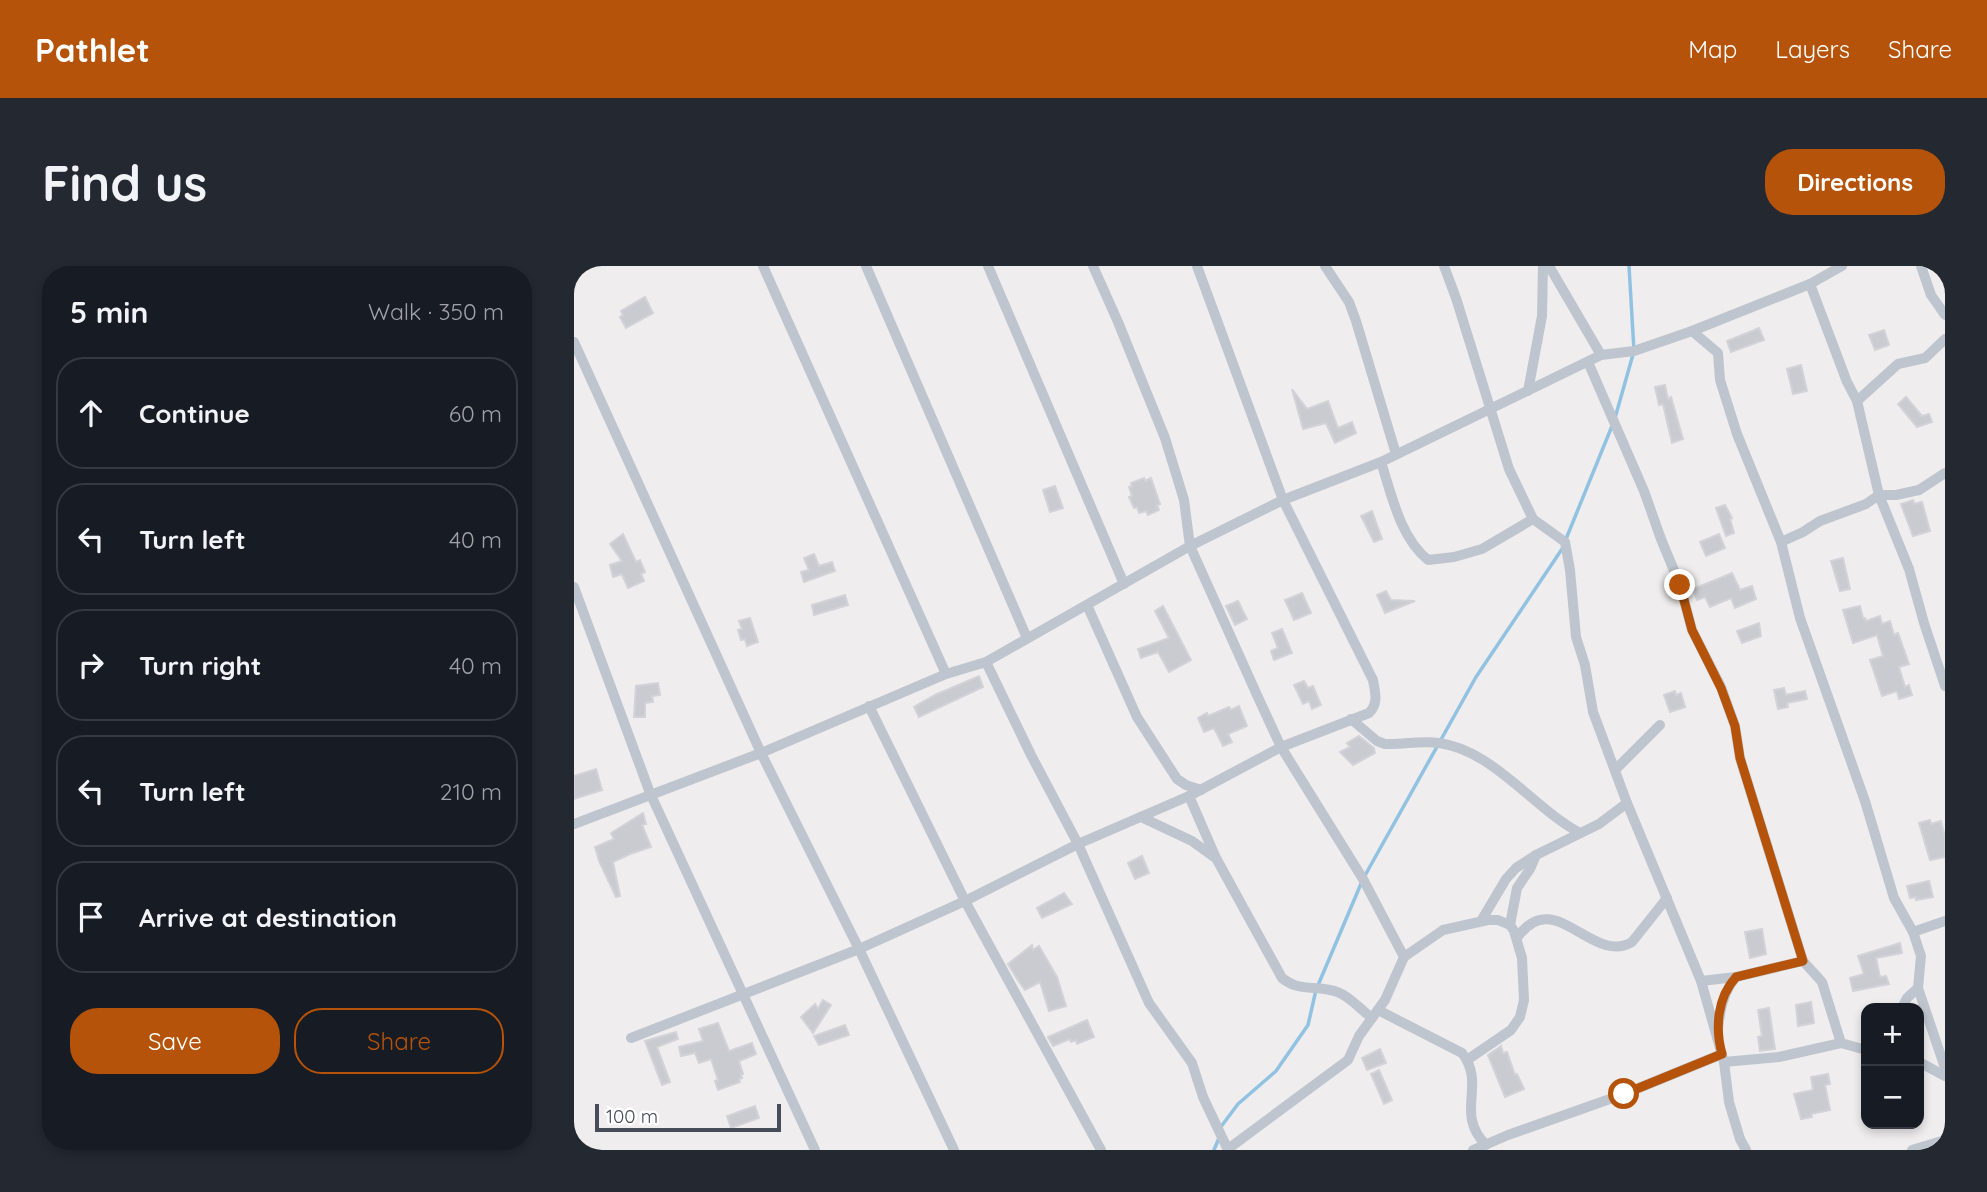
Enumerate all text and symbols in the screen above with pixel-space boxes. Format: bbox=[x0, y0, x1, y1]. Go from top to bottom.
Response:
text: Pathlet bbox=[35, 29, 150, 70]
text: Map bbox=[1688, 34, 1737, 64]
text: Layers bbox=[1775, 34, 1850, 64]
text: Share bbox=[1888, 34, 1952, 64]
button: Directions bbox=[1765, 149, 1945, 215]
text: Find us bbox=[42, 152, 207, 213]
text: 5 min bbox=[70, 293, 148, 331]
text: Walk · 350 m bbox=[368, 297, 504, 326]
icon: ahead bbox=[72, 394, 110, 432]
text: Continue bbox=[139, 397, 250, 430]
text: 60 m bbox=[449, 399, 502, 428]
icon: left bbox=[72, 520, 110, 558]
text: Turn left bbox=[139, 523, 246, 556]
text: 40 m bbox=[449, 525, 502, 554]
route end bbox=[1664, 569, 1695, 600]
icon: right bbox=[72, 646, 110, 684]
text: Turn right bbox=[139, 649, 261, 682]
text: 40 m bbox=[449, 651, 502, 680]
icon: left bbox=[72, 772, 110, 810]
text: Turn left bbox=[139, 775, 246, 808]
text: 210 m bbox=[440, 777, 502, 806]
icon: arrive bbox=[72, 898, 110, 936]
text: Arrive at destination bbox=[139, 901, 397, 934]
map controls bbox=[1861, 1003, 1924, 1129]
button: + bbox=[1861, 1003, 1924, 1066]
button: Save bbox=[70, 1008, 280, 1074]
button: Share bbox=[294, 1008, 504, 1074]
button: − bbox=[1861, 1066, 1924, 1129]
route start bbox=[1608, 1078, 1639, 1109]
scale bar bbox=[595, 1101, 780, 1133]
text: 100 m bbox=[606, 1104, 658, 1128]

